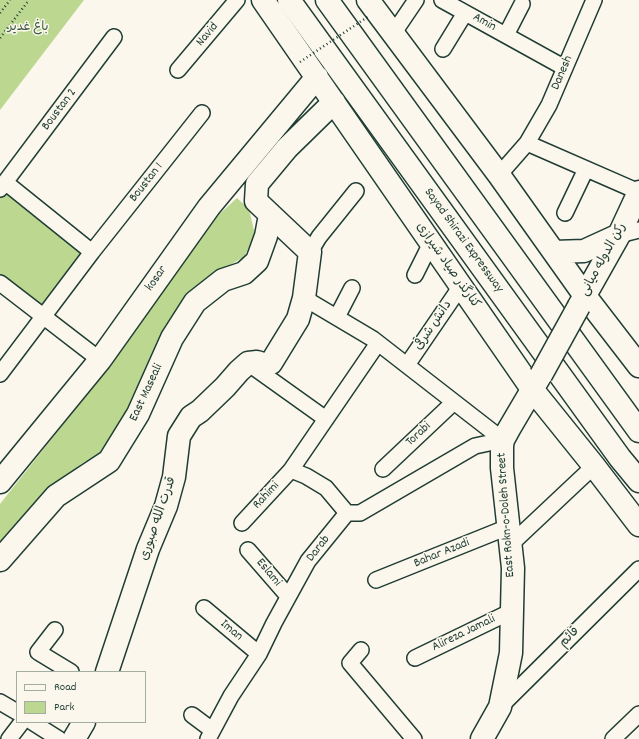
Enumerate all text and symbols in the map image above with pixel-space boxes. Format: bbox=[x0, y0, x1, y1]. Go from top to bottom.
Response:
street label: Amin bbox=[470, 10, 498, 36]
park label: باغ غدیر bbox=[8, 20, 48, 36]
street label: Navid bbox=[194, 20, 222, 50]
street label: Danesh bbox=[549, 53, 577, 93]
street label: Boustan 2 bbox=[39, 86, 81, 134]
street label: Boustan 1 bbox=[127, 160, 167, 206]
street label: Sayad Shirazi Expressway bbox=[420, 186, 506, 296]
street label: کنارگذر صیاد شیرازی bbox=[412, 220, 482, 312]
street label: رکن الدوله میانی bbox=[577, 221, 631, 299]
street label: kosar bbox=[143, 263, 171, 295]
street label: دانش شرقی bbox=[412, 298, 456, 354]
street label: East Maseali bbox=[127, 362, 167, 424]
street label: Torabi bbox=[403, 419, 435, 451]
street label: East Rokn-o-Doleh Street bbox=[495, 452, 519, 578]
street label: قدرت الله صبوری bbox=[137, 475, 181, 563]
street label: Rahimi bbox=[250, 479, 284, 513]
street label: Darab bbox=[304, 533, 334, 565]
street label: Bahar Azadi bbox=[412, 536, 472, 572]
street label: Eslami bbox=[252, 556, 284, 590]
street label: Alireza Jamali bbox=[430, 612, 498, 656]
street label: Iman bbox=[216, 617, 246, 645]
street label: قائم bbox=[556, 624, 584, 652]
legend bbox=[16, 671, 146, 723]
text: Road bbox=[54, 679, 76, 696]
text: Park bbox=[54, 699, 74, 716]

